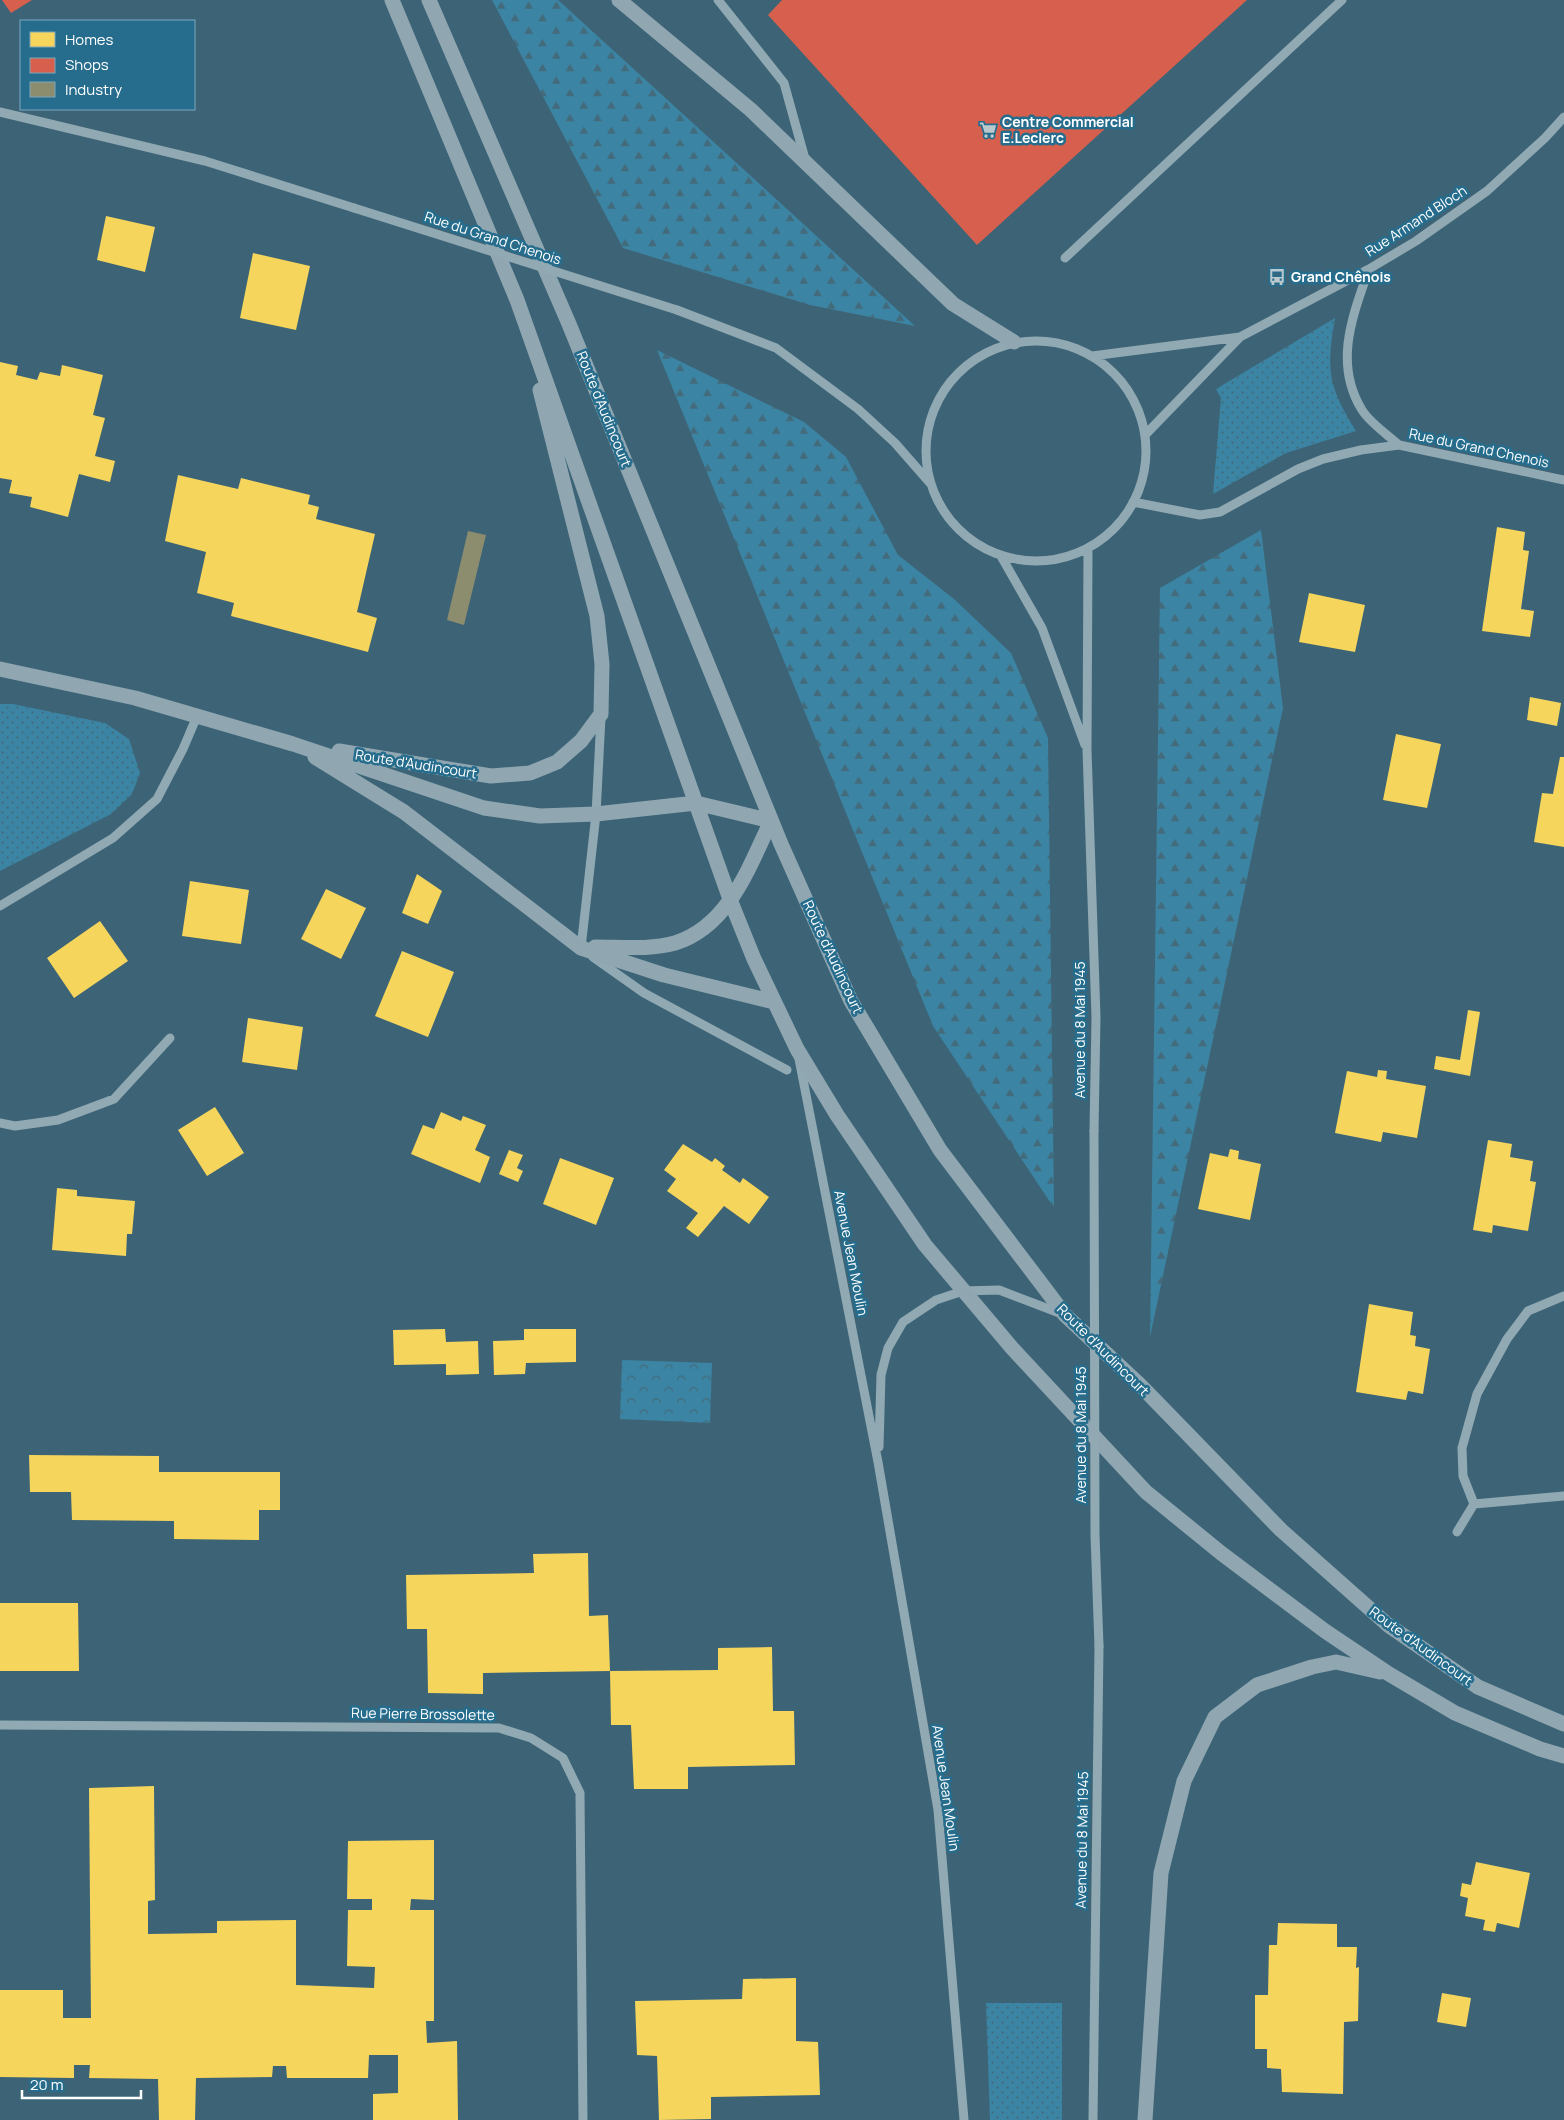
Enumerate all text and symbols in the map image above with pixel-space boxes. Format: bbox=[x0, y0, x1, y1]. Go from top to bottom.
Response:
legend bbox=[20, 20, 195, 110]
text: Homes bbox=[65, 29, 114, 50]
text: Shops bbox=[65, 54, 109, 75]
text: Industry bbox=[65, 79, 122, 100]
place label: Centre Commercial E.Leclerc bbox=[1002, 112, 1134, 147]
supermarket icon: Centre Commercial E.Leclerc bbox=[978, 120, 998, 140]
street label: Rue Armand Bloch bbox=[1361, 181, 1470, 260]
street label: Rue du Grand Chenois bbox=[422, 206, 564, 269]
bus stop icon: Grand Chênois bbox=[1267, 267, 1287, 287]
place label: Grand Chênois bbox=[1291, 267, 1391, 286]
street label: Route d'Audincourt bbox=[573, 348, 636, 470]
street label: Rue du Grand Chenois bbox=[1407, 423, 1551, 472]
street label: Route d'Audincourt bbox=[354, 744, 479, 783]
street label: Route d'Audincourt bbox=[799, 897, 868, 1017]
street label: Avenue du 8 Mai 1945 bbox=[1070, 961, 1089, 1099]
street label: Avenue Jean Moulin bbox=[830, 1189, 873, 1317]
street label: Route d'Audincourt bbox=[1053, 1299, 1154, 1400]
street label: Avenue du 8 Mai 1945 bbox=[1071, 1366, 1090, 1504]
street label: Route d'Audincourt bbox=[1366, 1602, 1477, 1690]
street label: Rue Pierre Brossolette bbox=[351, 1703, 495, 1724]
street label: Avenue Jean Moulin bbox=[928, 1724, 965, 1852]
street label: Avenue du 8 Mai 1945 bbox=[1071, 1771, 1092, 1909]
scale bar bbox=[22, 2068, 141, 2100]
text: 20 m bbox=[30, 2074, 63, 2095]

